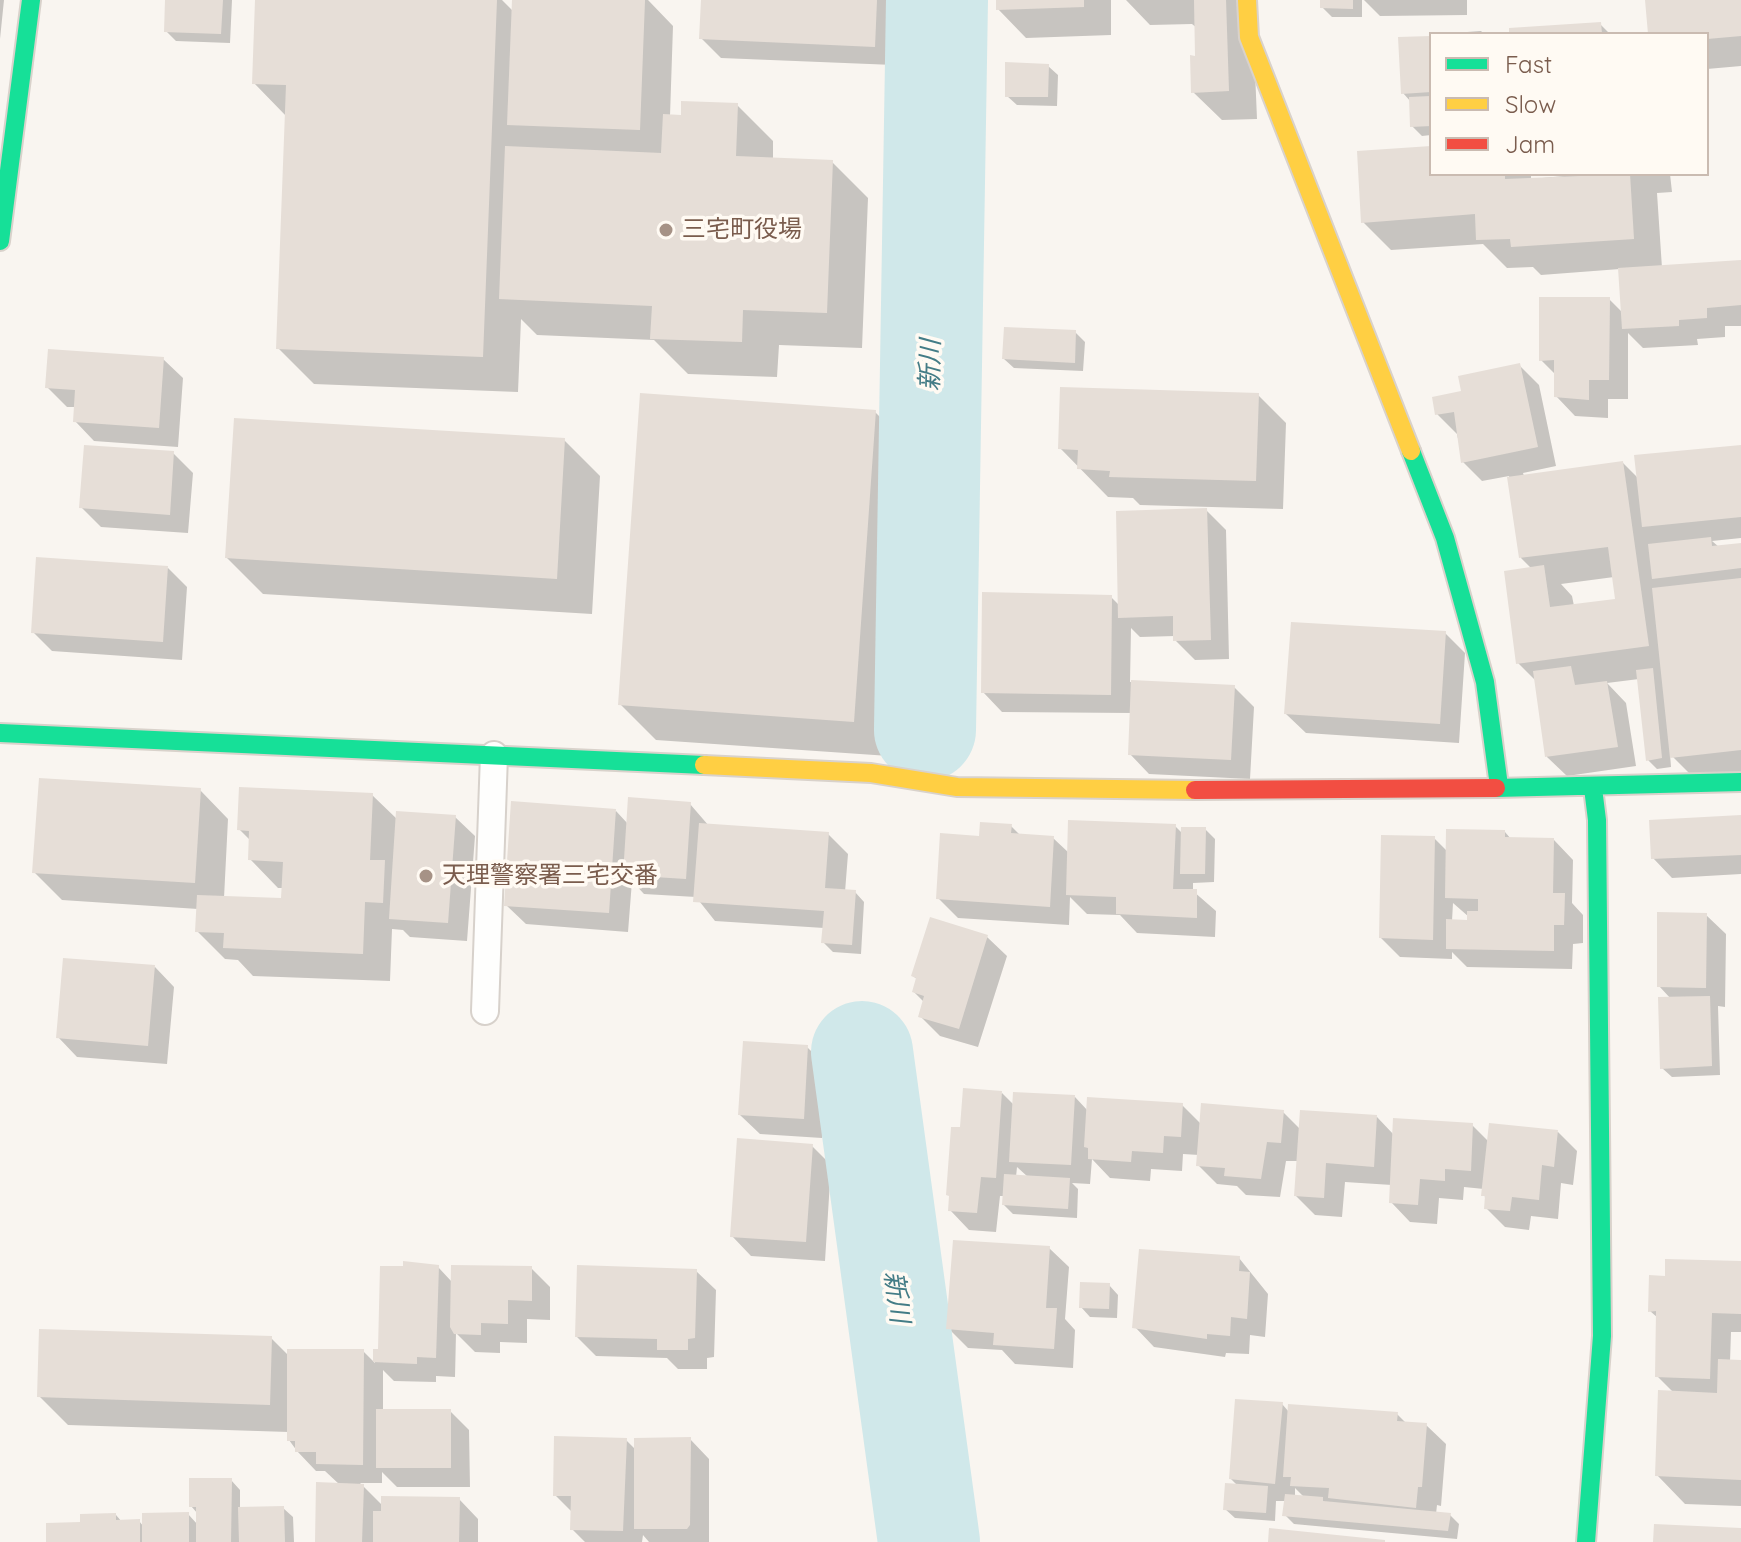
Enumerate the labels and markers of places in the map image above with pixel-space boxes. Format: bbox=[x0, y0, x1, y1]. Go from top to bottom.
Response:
place label: 三宅町役場 bbox=[682, 216, 802, 244]
marker: 三宅町役場 bbox=[657, 221, 675, 239]
place label: 天理警察署三宅交番 bbox=[442, 862, 658, 890]
marker: 天理警察署三宅交番 bbox=[417, 867, 435, 885]

